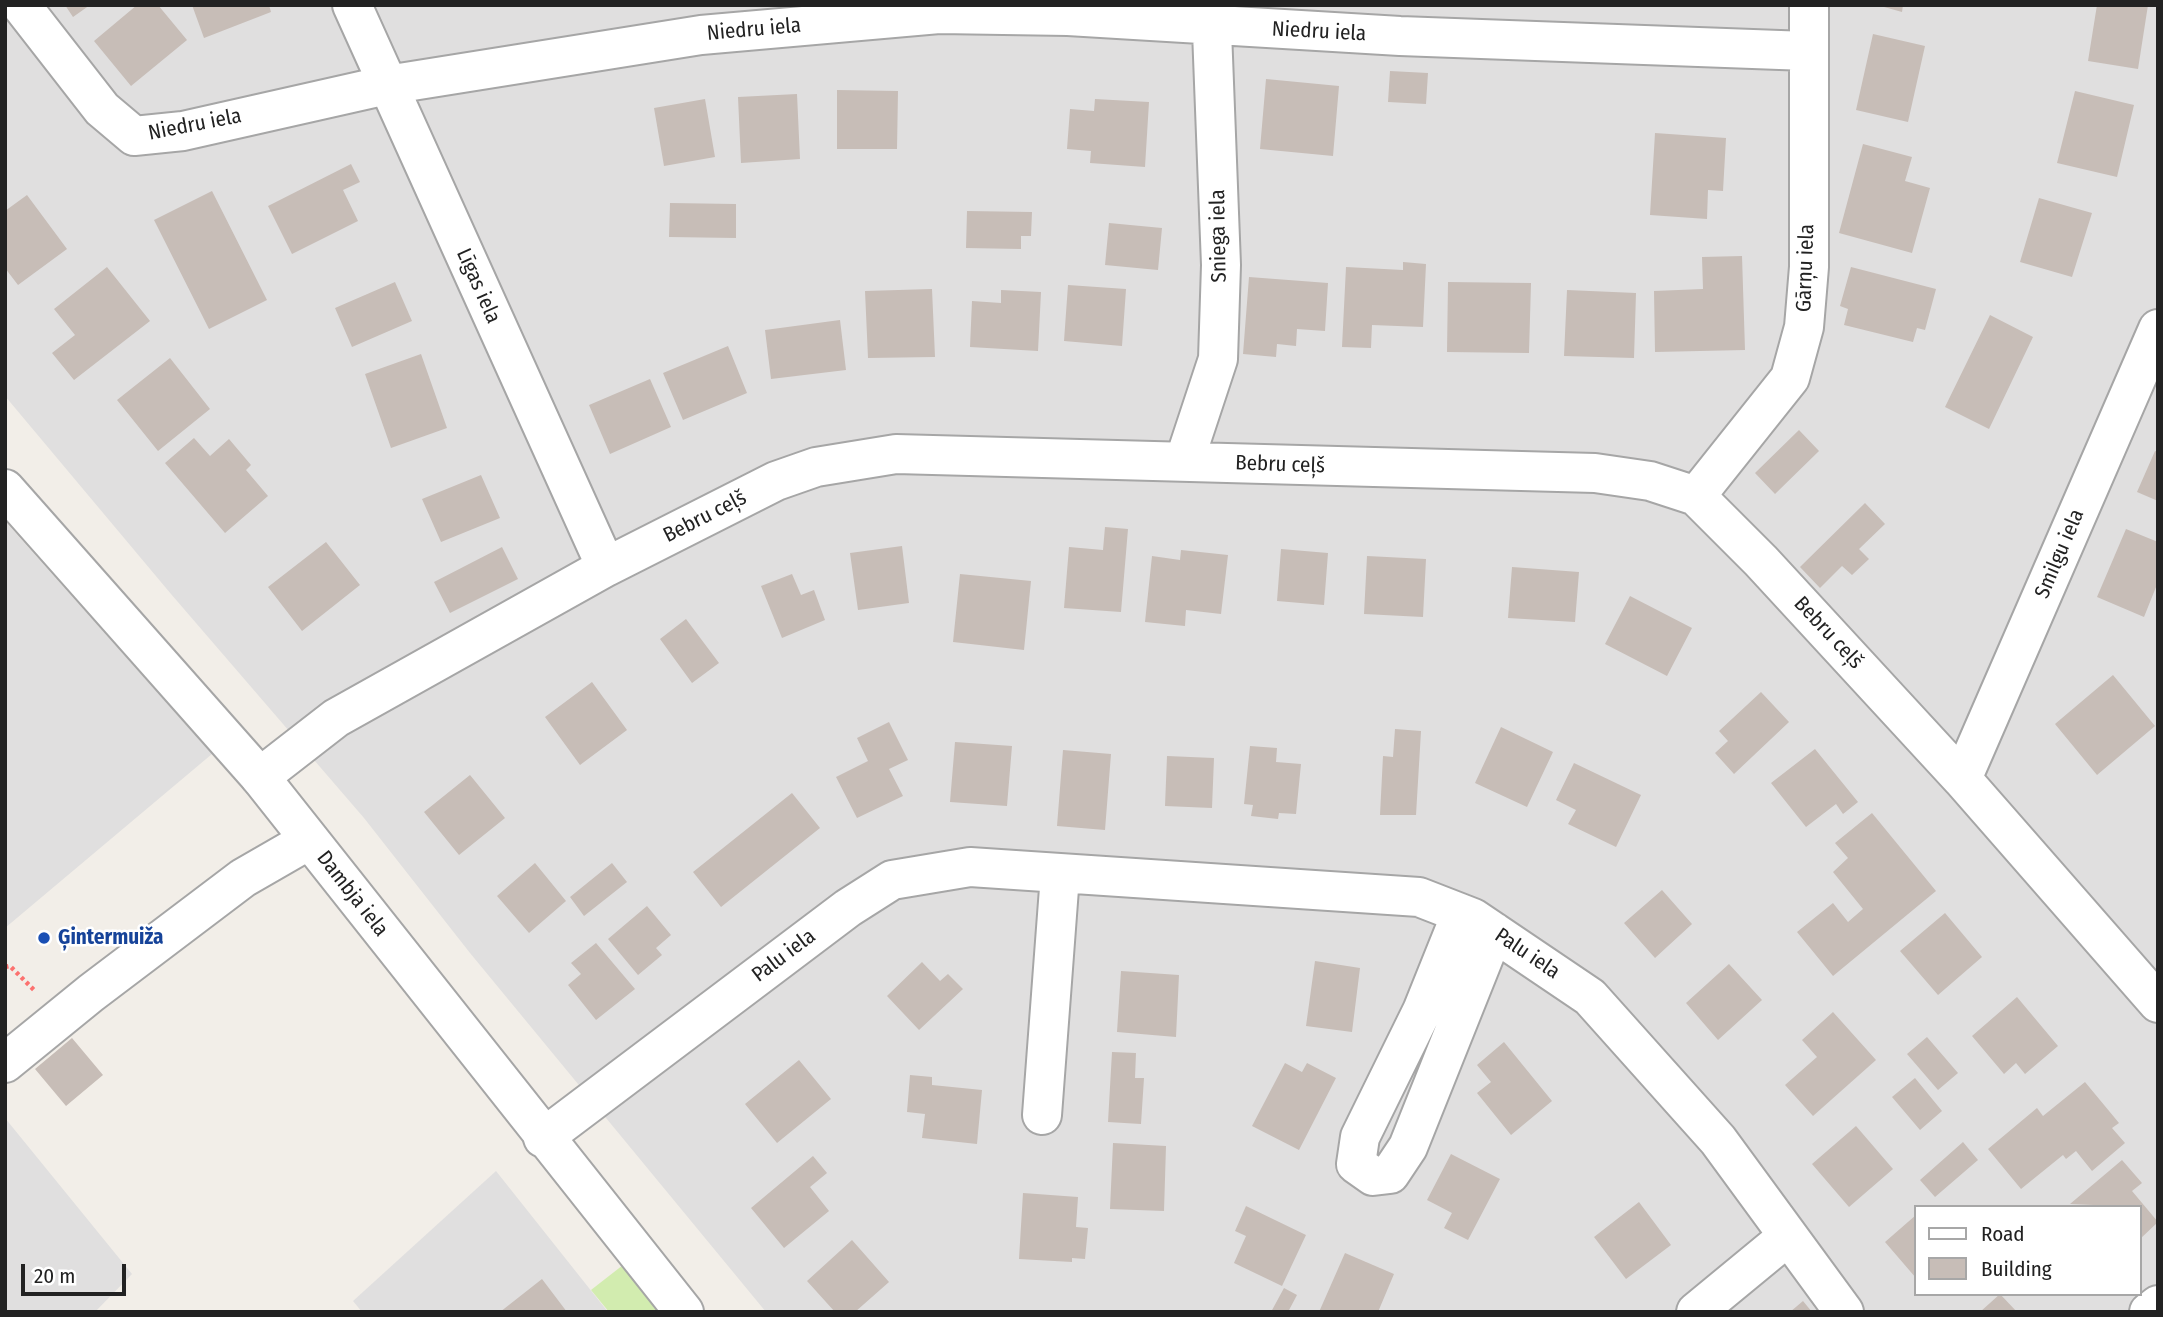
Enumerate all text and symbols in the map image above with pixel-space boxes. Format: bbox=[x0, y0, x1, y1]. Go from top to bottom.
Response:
street label: Niedru iela bbox=[706, 13, 802, 47]
street label: Niedru iela bbox=[1271, 17, 1367, 47]
street label: Niedru iela bbox=[146, 104, 244, 146]
street label: Sniega iela bbox=[1206, 189, 1232, 283]
street label: Gārņu iela bbox=[1792, 224, 1820, 312]
street label: Līgas iela bbox=[450, 245, 506, 327]
street label: Bebru ceļš bbox=[1235, 451, 1325, 479]
street label: Bebru ceļš bbox=[659, 485, 751, 549]
street label: Smilgu iela bbox=[2030, 506, 2090, 602]
street label: Bebru ceļš bbox=[1788, 592, 1868, 674]
street label: Dambja iela bbox=[311, 846, 393, 942]
street label: Palu iela bbox=[1490, 923, 1564, 985]
street label: Palu iela bbox=[747, 924, 821, 988]
place label: Ģintermuiža bbox=[58, 925, 164, 951]
marker: Ģintermuiža bbox=[36, 930, 52, 946]
legend bbox=[1914, 1205, 2142, 1296]
text: Road bbox=[1981, 1221, 2025, 1247]
scale bar bbox=[24, 1250, 130, 1294]
text: Building bbox=[1981, 1256, 2052, 1282]
text: 20 m bbox=[34, 1263, 75, 1289]

